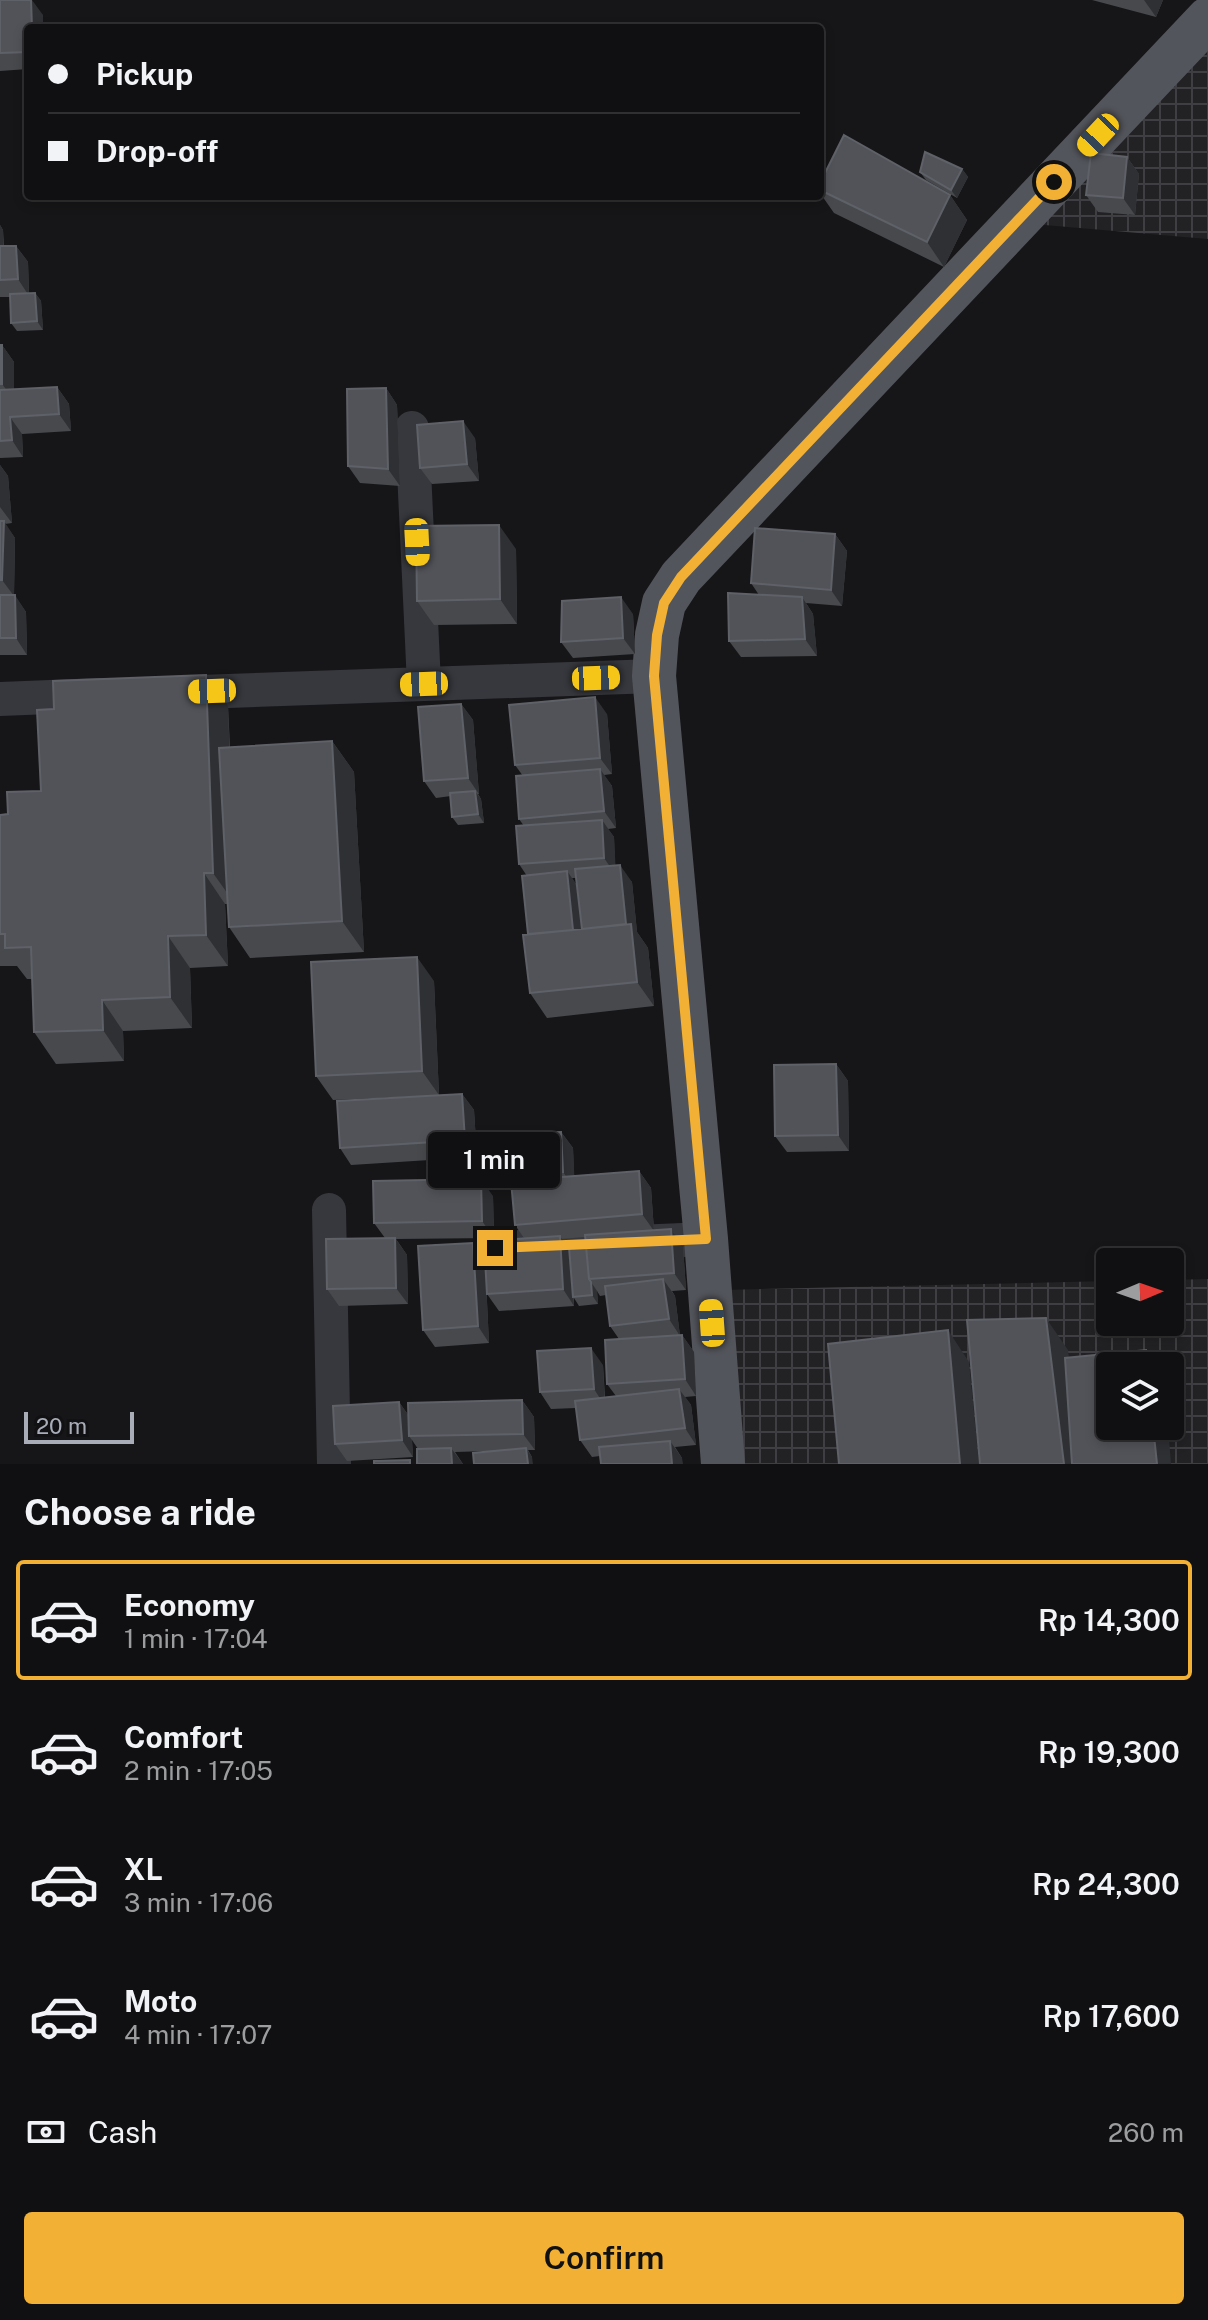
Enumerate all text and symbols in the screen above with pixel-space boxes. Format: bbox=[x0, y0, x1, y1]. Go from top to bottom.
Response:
text: Pickup bbox=[96, 56, 193, 92]
car bbox=[1073, 109, 1123, 161]
text: Drop-off bbox=[96, 133, 218, 169]
route start bbox=[1036, 164, 1072, 200]
car bbox=[404, 517, 430, 567]
car bbox=[572, 665, 620, 691]
car bbox=[400, 671, 448, 697]
car bbox=[188, 678, 236, 704]
callout: 1 min bbox=[429, 1132, 561, 1188]
text: 1 min bbox=[463, 1144, 525, 1175]
route end bbox=[477, 1230, 513, 1266]
north arrow bbox=[1096, 1248, 1184, 1336]
map controls bbox=[1096, 1248, 1184, 1440]
car bbox=[698, 1298, 726, 1348]
button: layers bbox=[1096, 1352, 1184, 1440]
scale bar bbox=[24, 1408, 134, 1444]
text: 20 m bbox=[36, 1413, 87, 1439]
text: Choose a ride bbox=[24, 1491, 256, 1533]
icon: car bbox=[28, 1584, 100, 1656]
text: Economy bbox=[124, 1587, 255, 1623]
text: Rp 14,300 bbox=[1038, 1602, 1180, 1638]
text: 1 min · 17:04 bbox=[124, 1623, 268, 1654]
icon: car bbox=[28, 1716, 100, 1788]
text: Comfort bbox=[124, 1719, 243, 1755]
text: Rp 19,300 bbox=[1038, 1734, 1180, 1770]
text: 2 min · 17:05 bbox=[124, 1755, 273, 1786]
icon: car bbox=[28, 1848, 100, 1920]
text: XL bbox=[124, 1851, 163, 1887]
text: Rp 24,300 bbox=[1032, 1866, 1180, 1902]
text: 3 min · 17:06 bbox=[124, 1887, 273, 1918]
icon: car bbox=[28, 1980, 100, 2052]
text: Moto bbox=[124, 1983, 197, 2019]
text: Rp 17,600 bbox=[1043, 1998, 1180, 2034]
text: 4 min · 17:07 bbox=[124, 2019, 272, 2050]
icon: cash bbox=[24, 2110, 68, 2154]
text: Cash bbox=[88, 2114, 157, 2150]
text: 260 m bbox=[1108, 2117, 1184, 2148]
button: Confirm bbox=[24, 2212, 1184, 2304]

